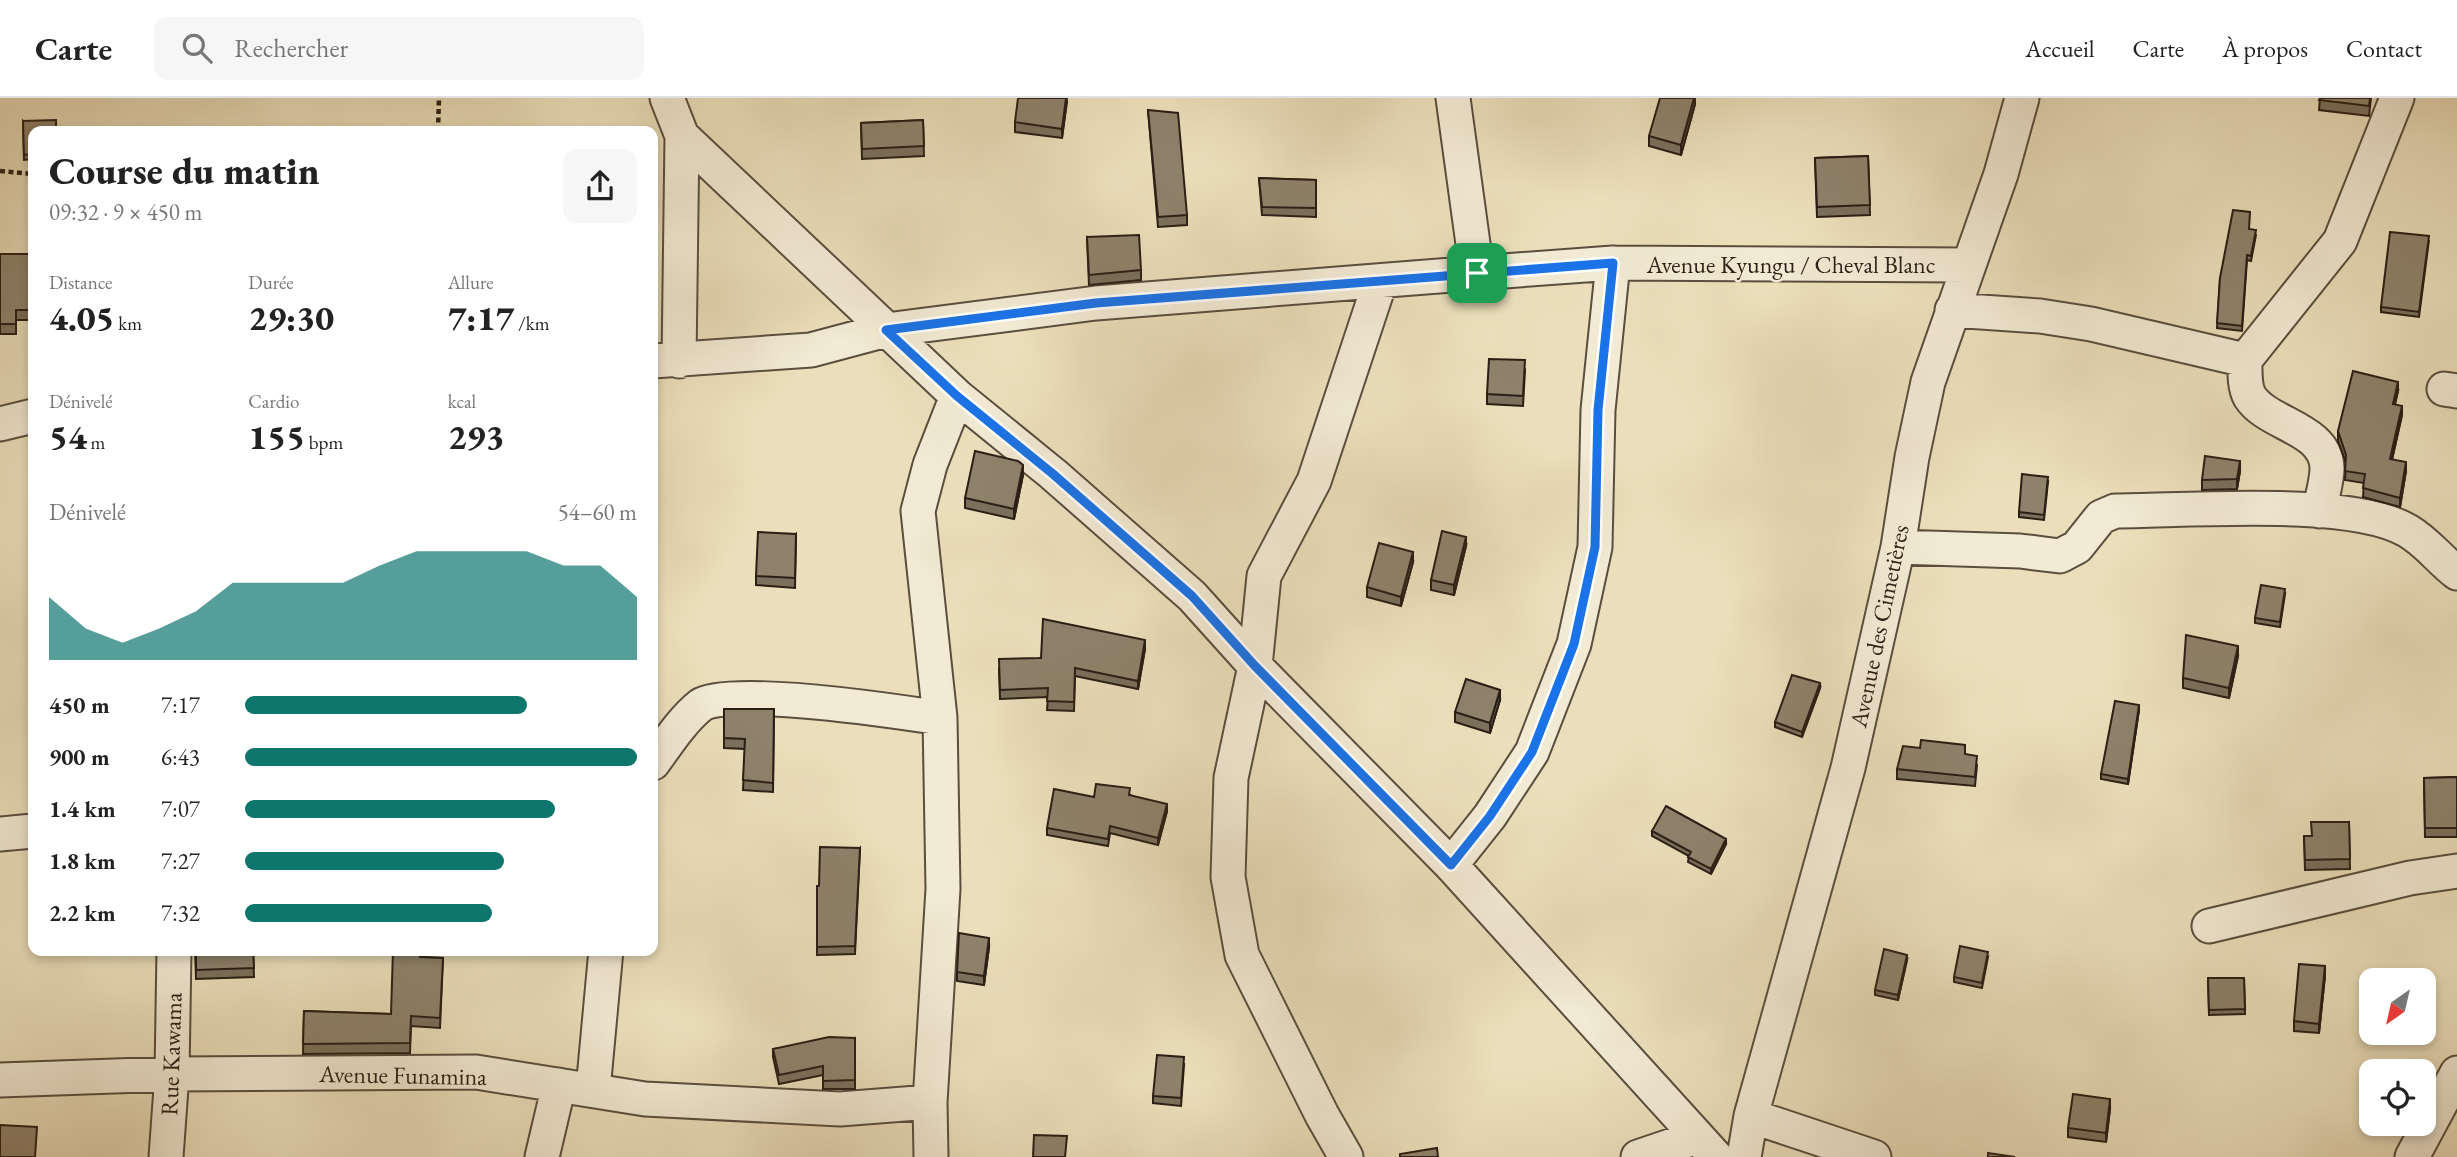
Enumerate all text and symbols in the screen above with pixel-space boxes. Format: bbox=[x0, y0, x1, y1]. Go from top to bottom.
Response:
search box bbox=[154, 17, 644, 80]
text: Carte bbox=[35, 27, 112, 70]
icon: search bbox=[178, 29, 216, 67]
text: Rechercher bbox=[234, 31, 348, 65]
text: Accueil bbox=[2025, 33, 2095, 64]
text: Carte bbox=[2133, 33, 2184, 64]
text: À propos bbox=[2222, 33, 2308, 64]
text: Contact bbox=[2346, 33, 2422, 64]
text: Course du matin bbox=[49, 146, 320, 195]
button: share bbox=[563, 149, 637, 223]
text: 09:32 · 9 × 450 m bbox=[49, 197, 202, 227]
pin bbox=[1447, 243, 1507, 303]
street label: Avenue Kyungu / Cheval Blanc bbox=[1645, 249, 1936, 280]
icon: arrive bbox=[1458, 254, 1496, 292]
text: Distance bbox=[49, 270, 112, 295]
text: Durée bbox=[248, 270, 294, 295]
text: Allure bbox=[448, 270, 494, 295]
text: 4.05 bbox=[49, 295, 115, 340]
text: 29:30 bbox=[248, 295, 334, 340]
text: 7:17 bbox=[448, 295, 514, 340]
text: km bbox=[115, 311, 142, 336]
text: /km bbox=[514, 311, 550, 336]
text: Dénivelé bbox=[49, 389, 113, 414]
text: Cardio bbox=[248, 389, 299, 414]
text: kcal bbox=[448, 389, 476, 414]
text: 54 bbox=[49, 414, 87, 459]
text: 155 bbox=[248, 414, 305, 459]
text: 293 bbox=[448, 414, 504, 459]
text: m bbox=[87, 430, 105, 455]
text: bpm bbox=[305, 430, 343, 455]
text: Dénivelé bbox=[49, 497, 126, 527]
text: 54–60 m bbox=[558, 497, 637, 527]
street label: Avenue des Cimetières bbox=[1842, 522, 1916, 731]
text: 450 m bbox=[49, 690, 110, 720]
text: 7:17 bbox=[161, 690, 200, 720]
text: 900 m bbox=[49, 742, 110, 772]
text: 6:43 bbox=[161, 742, 200, 772]
text: 1.4 km bbox=[49, 794, 116, 824]
text: 7:07 bbox=[161, 794, 200, 824]
text: 1.8 km bbox=[49, 846, 116, 876]
text: 7:27 bbox=[161, 846, 200, 876]
text: 2.2 km bbox=[49, 898, 116, 928]
text: 7:32 bbox=[161, 898, 200, 928]
north arrow bbox=[2359, 968, 2436, 1045]
map controls bbox=[2359, 968, 2436, 1136]
street label: Rue Kawama bbox=[153, 991, 189, 1116]
street label: Avenue Funamina bbox=[318, 1058, 488, 1092]
button: locate bbox=[2359, 1059, 2436, 1136]

